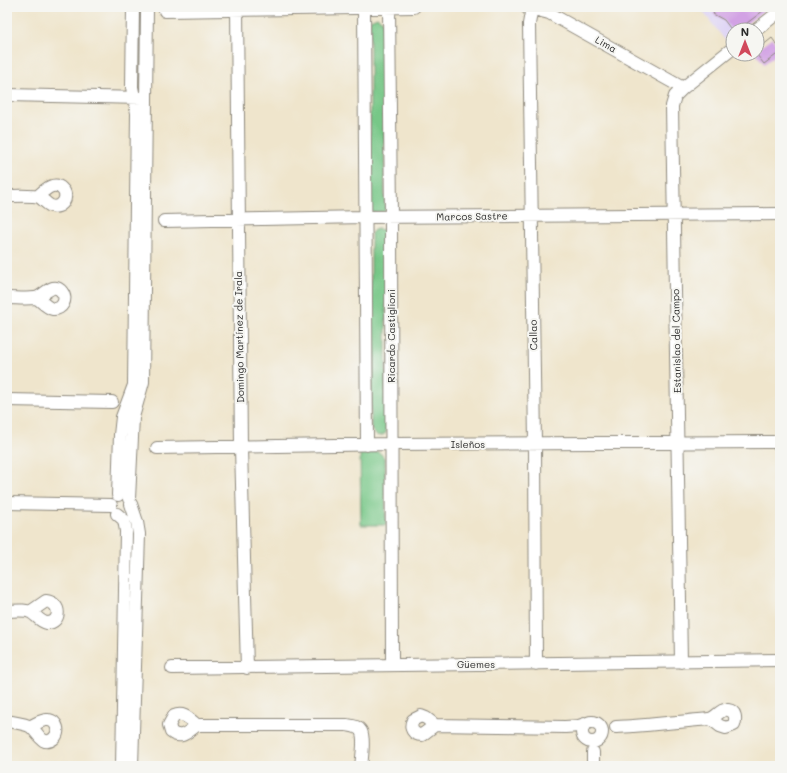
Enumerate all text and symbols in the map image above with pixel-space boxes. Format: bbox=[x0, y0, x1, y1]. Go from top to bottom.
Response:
north arrow bbox=[725, 22, 765, 62]
text: N bbox=[741, 24, 749, 39]
street label: Lima bbox=[593, 32, 619, 56]
street label: Marcos Sastre bbox=[436, 208, 508, 224]
street label: Domingo Martínez de Irala bbox=[231, 271, 247, 403]
street label: Ricardo Castiglioni bbox=[384, 289, 398, 383]
street label: Estanislao del Campo bbox=[668, 289, 684, 393]
street label: Callao bbox=[526, 320, 540, 350]
street label: Isleños bbox=[451, 437, 485, 451]
street label: Güemes bbox=[457, 657, 495, 671]

